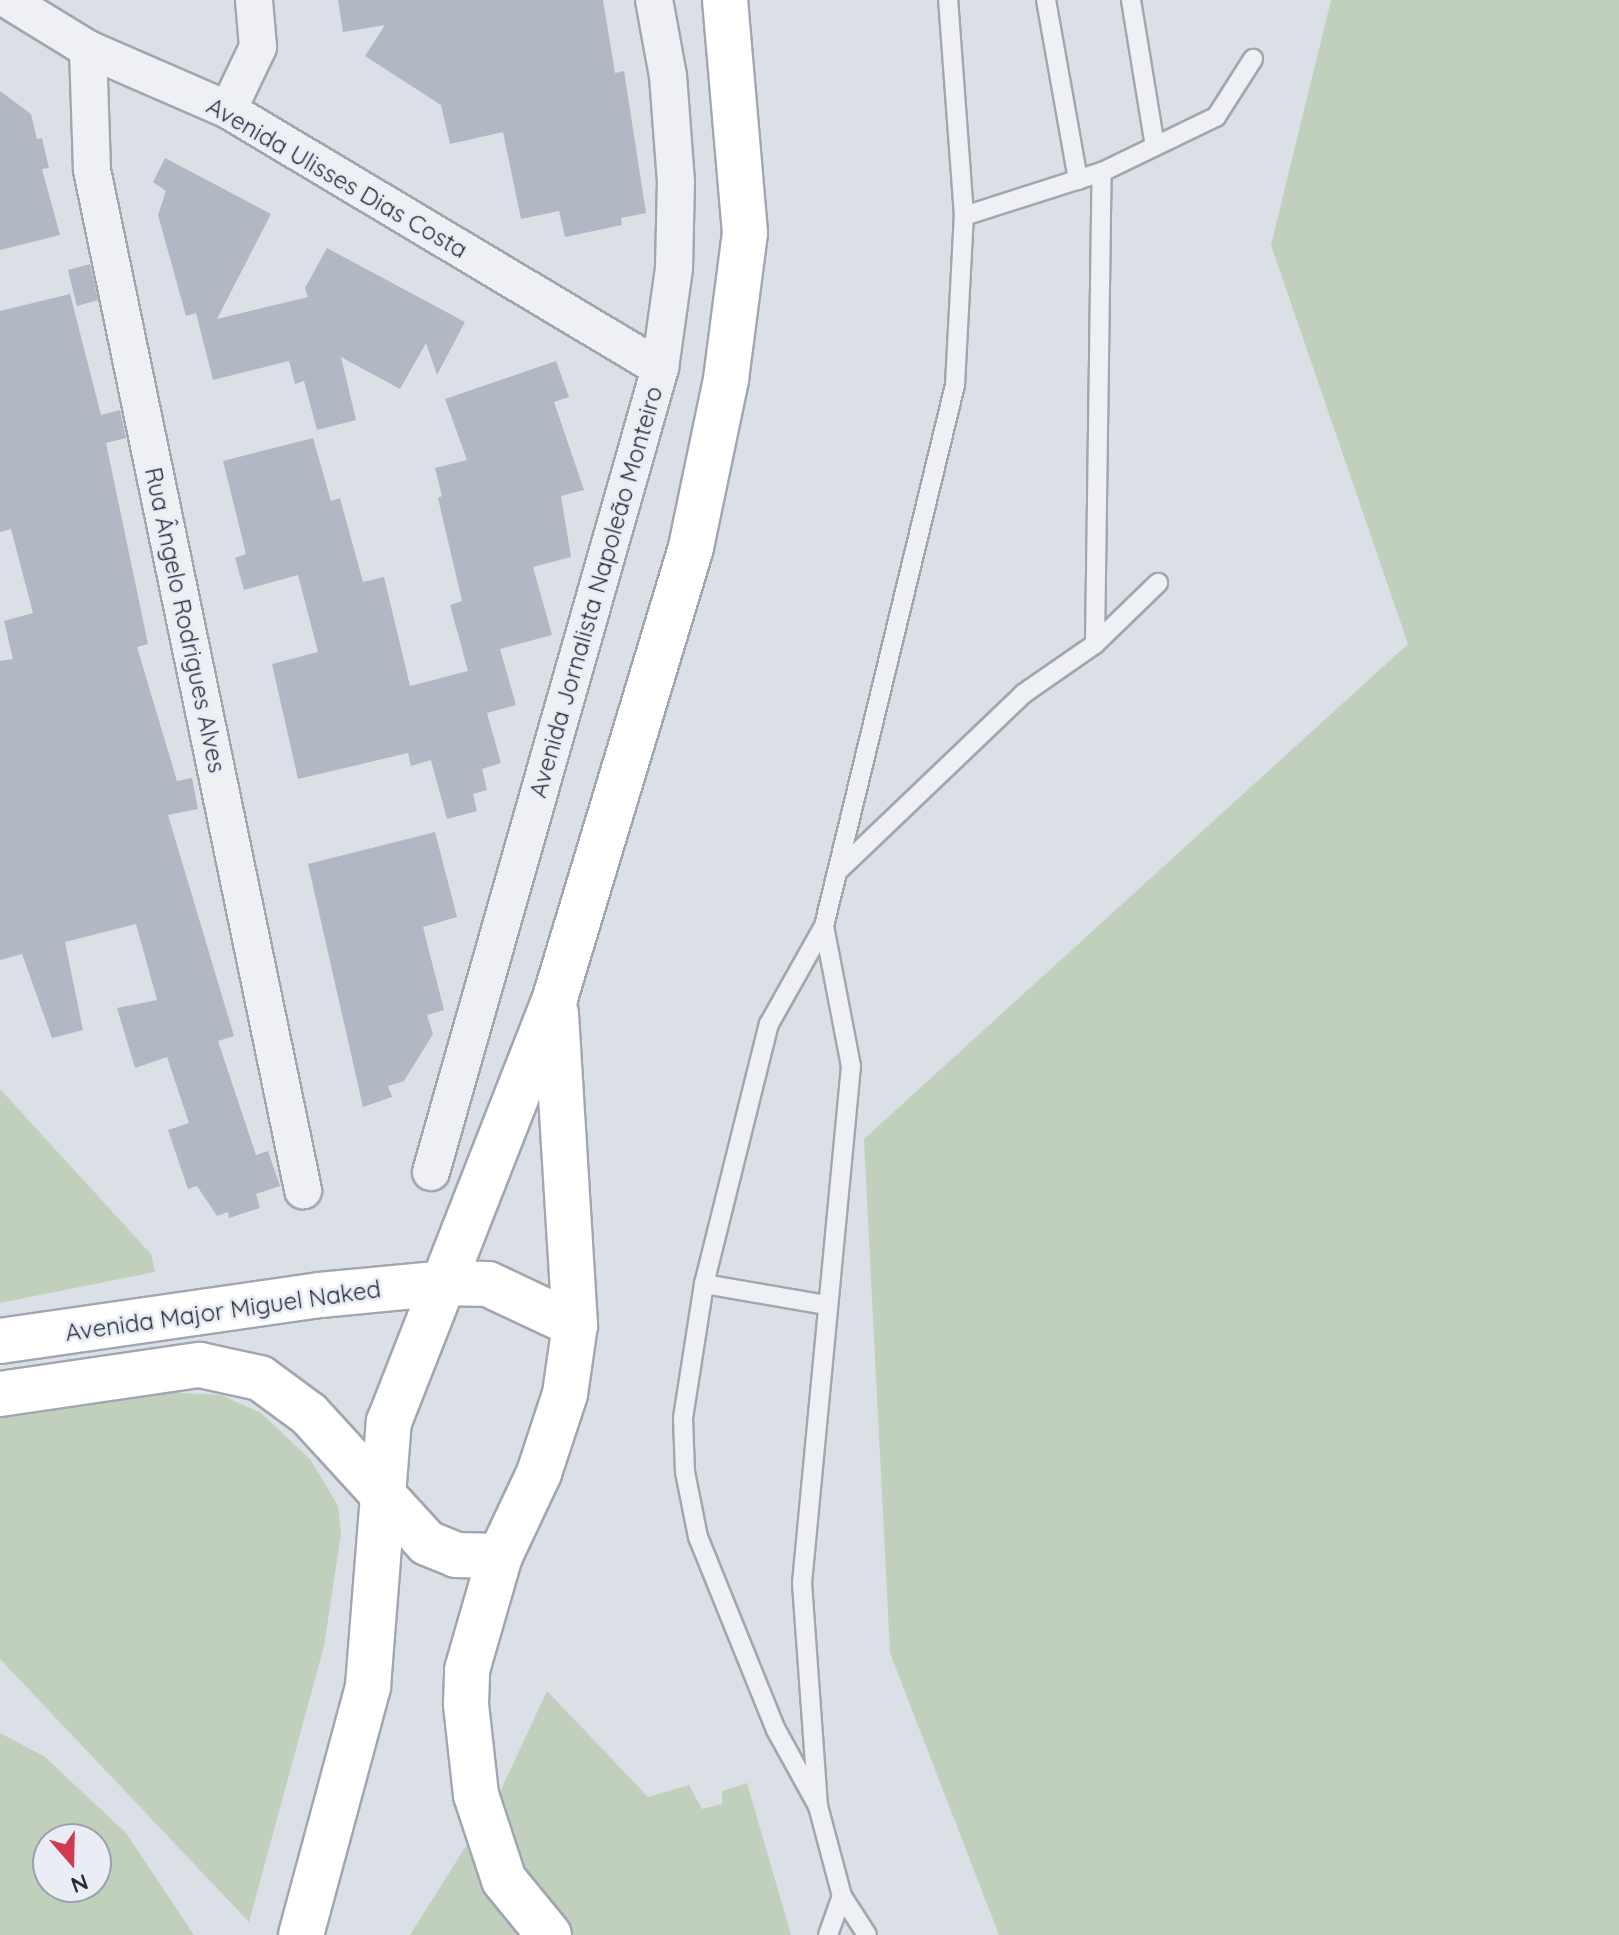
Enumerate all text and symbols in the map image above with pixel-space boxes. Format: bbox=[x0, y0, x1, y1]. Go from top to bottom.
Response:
street label: Avenida Ulisses Dias Costa bbox=[202, 91, 472, 265]
street label: Avenida Jornalista Napoleão Monteiro bbox=[523, 383, 669, 801]
street label: Rua Ângelo Rodrigues Alves bbox=[139, 465, 231, 775]
street label: Avenida Major Miguel Naked bbox=[63, 1275, 383, 1347]
north arrow bbox=[32, 1823, 112, 1903]
text: N bbox=[67, 1868, 92, 1900]

